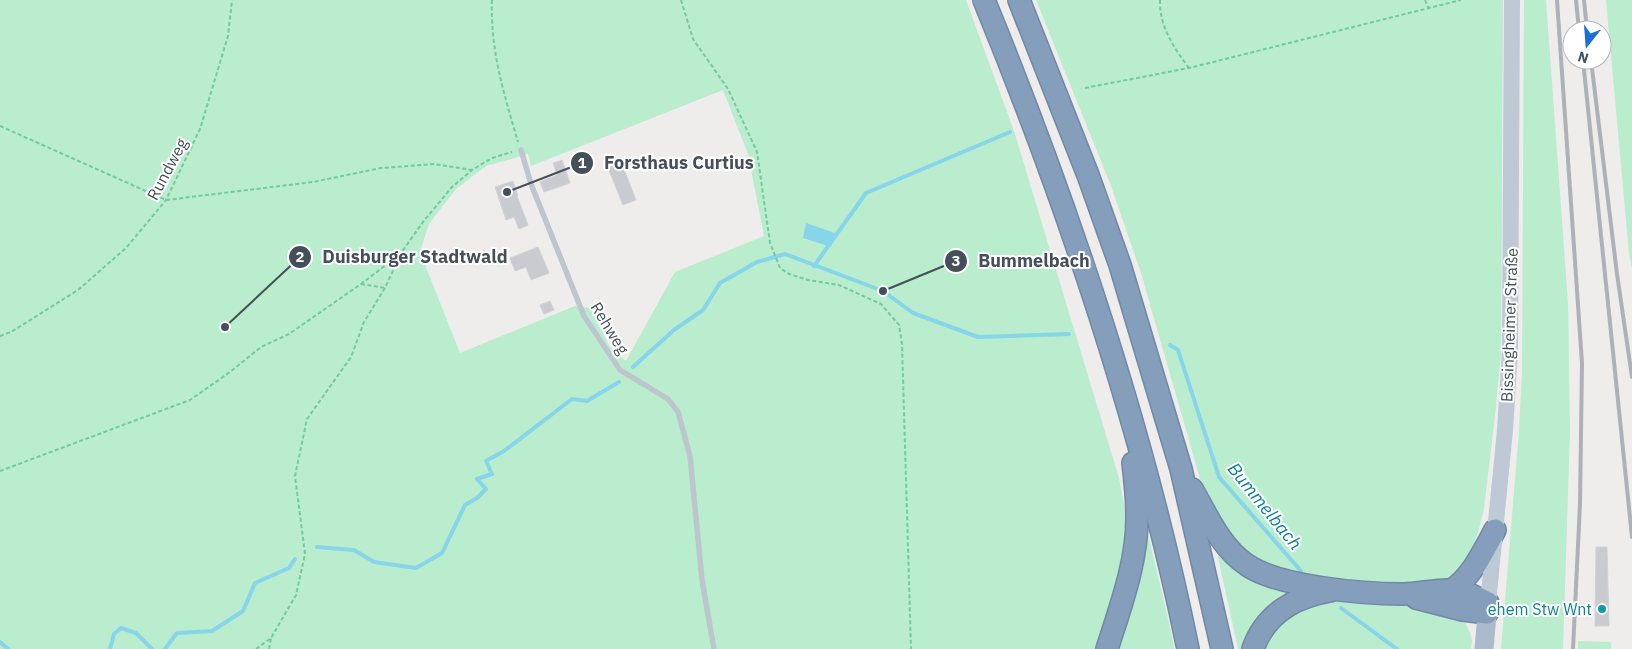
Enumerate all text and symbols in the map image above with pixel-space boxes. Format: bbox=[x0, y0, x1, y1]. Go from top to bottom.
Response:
north arrow bbox=[1562, 20, 1612, 70]
text: N bbox=[1576, 47, 1591, 68]
street label: Rundweg bbox=[142, 134, 192, 203]
callout: Forsthaus Curtius bbox=[569, 147, 764, 180]
text: Forsthaus Curtius bbox=[604, 151, 754, 174]
text: 1 bbox=[577, 153, 587, 172]
callout: Duisburger Stadtwald bbox=[287, 240, 518, 273]
callout: Bummelbach bbox=[943, 244, 1100, 277]
text: Duisburger Stadtwald bbox=[322, 245, 508, 268]
text: 2 bbox=[295, 247, 305, 266]
street label: Bissingheimer Straße bbox=[1496, 247, 1522, 402]
text: Bummelbach bbox=[978, 249, 1090, 272]
text: 3 bbox=[951, 251, 961, 270]
street label: Rehweg bbox=[587, 298, 634, 358]
water label: Bummelbach bbox=[1223, 458, 1307, 554]
place label: ehem Stw Wnt bbox=[1488, 599, 1592, 619]
marker: ehem Stw Wnt bbox=[1596, 603, 1608, 615]

